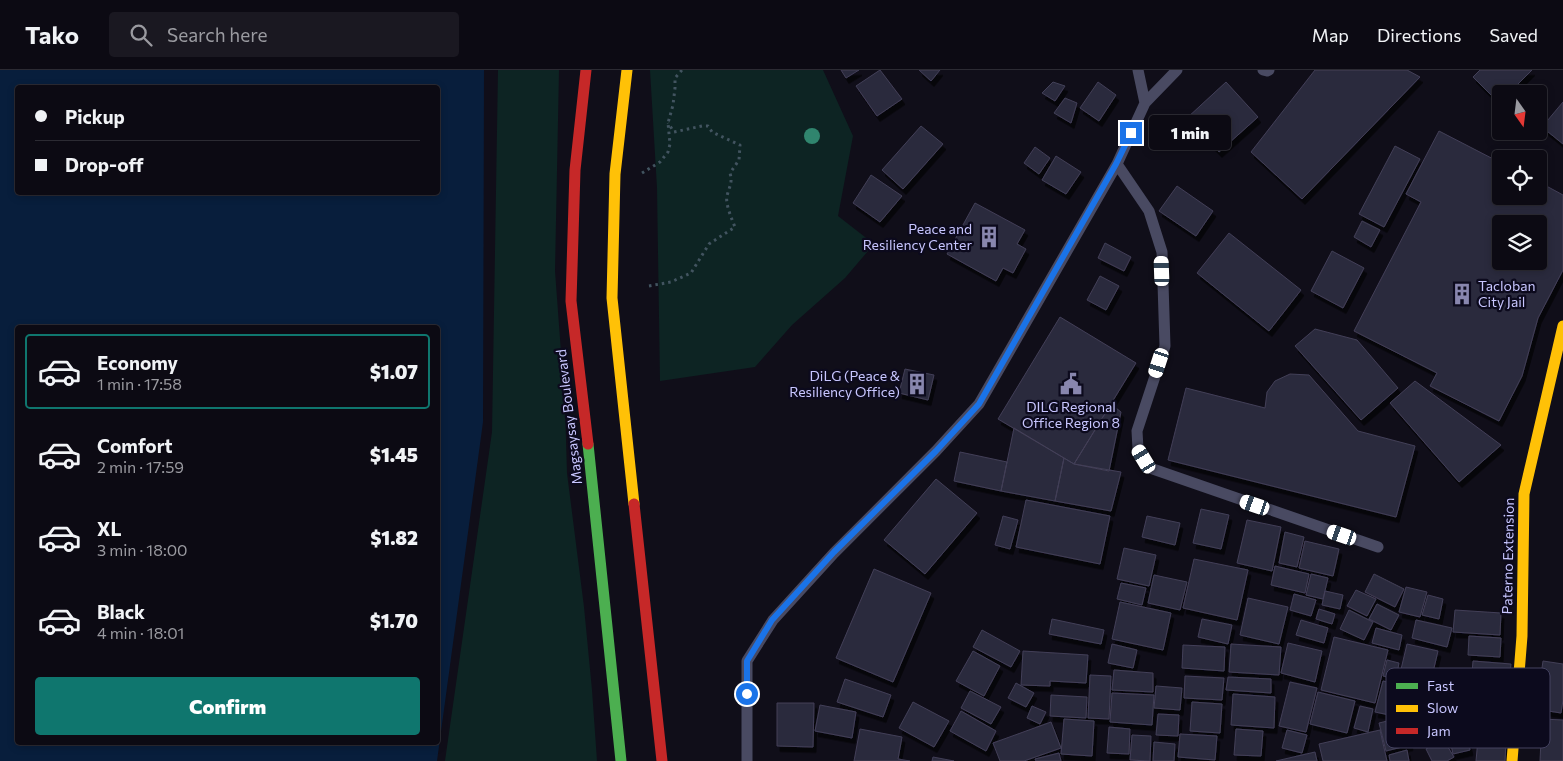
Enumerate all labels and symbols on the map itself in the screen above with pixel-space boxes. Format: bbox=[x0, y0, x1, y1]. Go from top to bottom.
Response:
north arrow bbox=[1492, 85, 1548, 140]
callout: 1 min bbox=[1148, 116, 1231, 150]
route end bbox=[1120, 122, 1142, 144]
place label: Peace and Resiliency Center bbox=[863, 220, 972, 253]
building icon: Peace and Resiliency Center bbox=[976, 224, 1002, 250]
car bbox=[1153, 256, 1170, 286]
place label: Tacloban City Jail bbox=[1478, 277, 1536, 310]
building icon: Tacloban City Jail bbox=[1449, 281, 1475, 307]
car bbox=[1147, 346, 1170, 380]
street label: Magsaysay Boulevard bbox=[552, 348, 585, 486]
place label: DiLG (Peace & Resiliency Office) bbox=[789, 367, 901, 400]
building icon: DiLG (Peace & Resiliency Office) bbox=[904, 371, 930, 397]
public building icon: DILG Regional Office Region 8 bbox=[1058, 371, 1084, 397]
place label: DILG Regional Office Region 8 bbox=[1022, 398, 1120, 431]
car bbox=[1129, 442, 1158, 476]
car bbox=[1238, 493, 1271, 517]
street label: Paterno Extension bbox=[1498, 497, 1517, 615]
car bbox=[1325, 523, 1358, 547]
legend bbox=[1386, 668, 1550, 748]
text: Fast bbox=[1427, 677, 1454, 694]
route start bbox=[736, 683, 758, 705]
text: Slow bbox=[1427, 699, 1458, 716]
text: Jam bbox=[1427, 722, 1451, 739]

